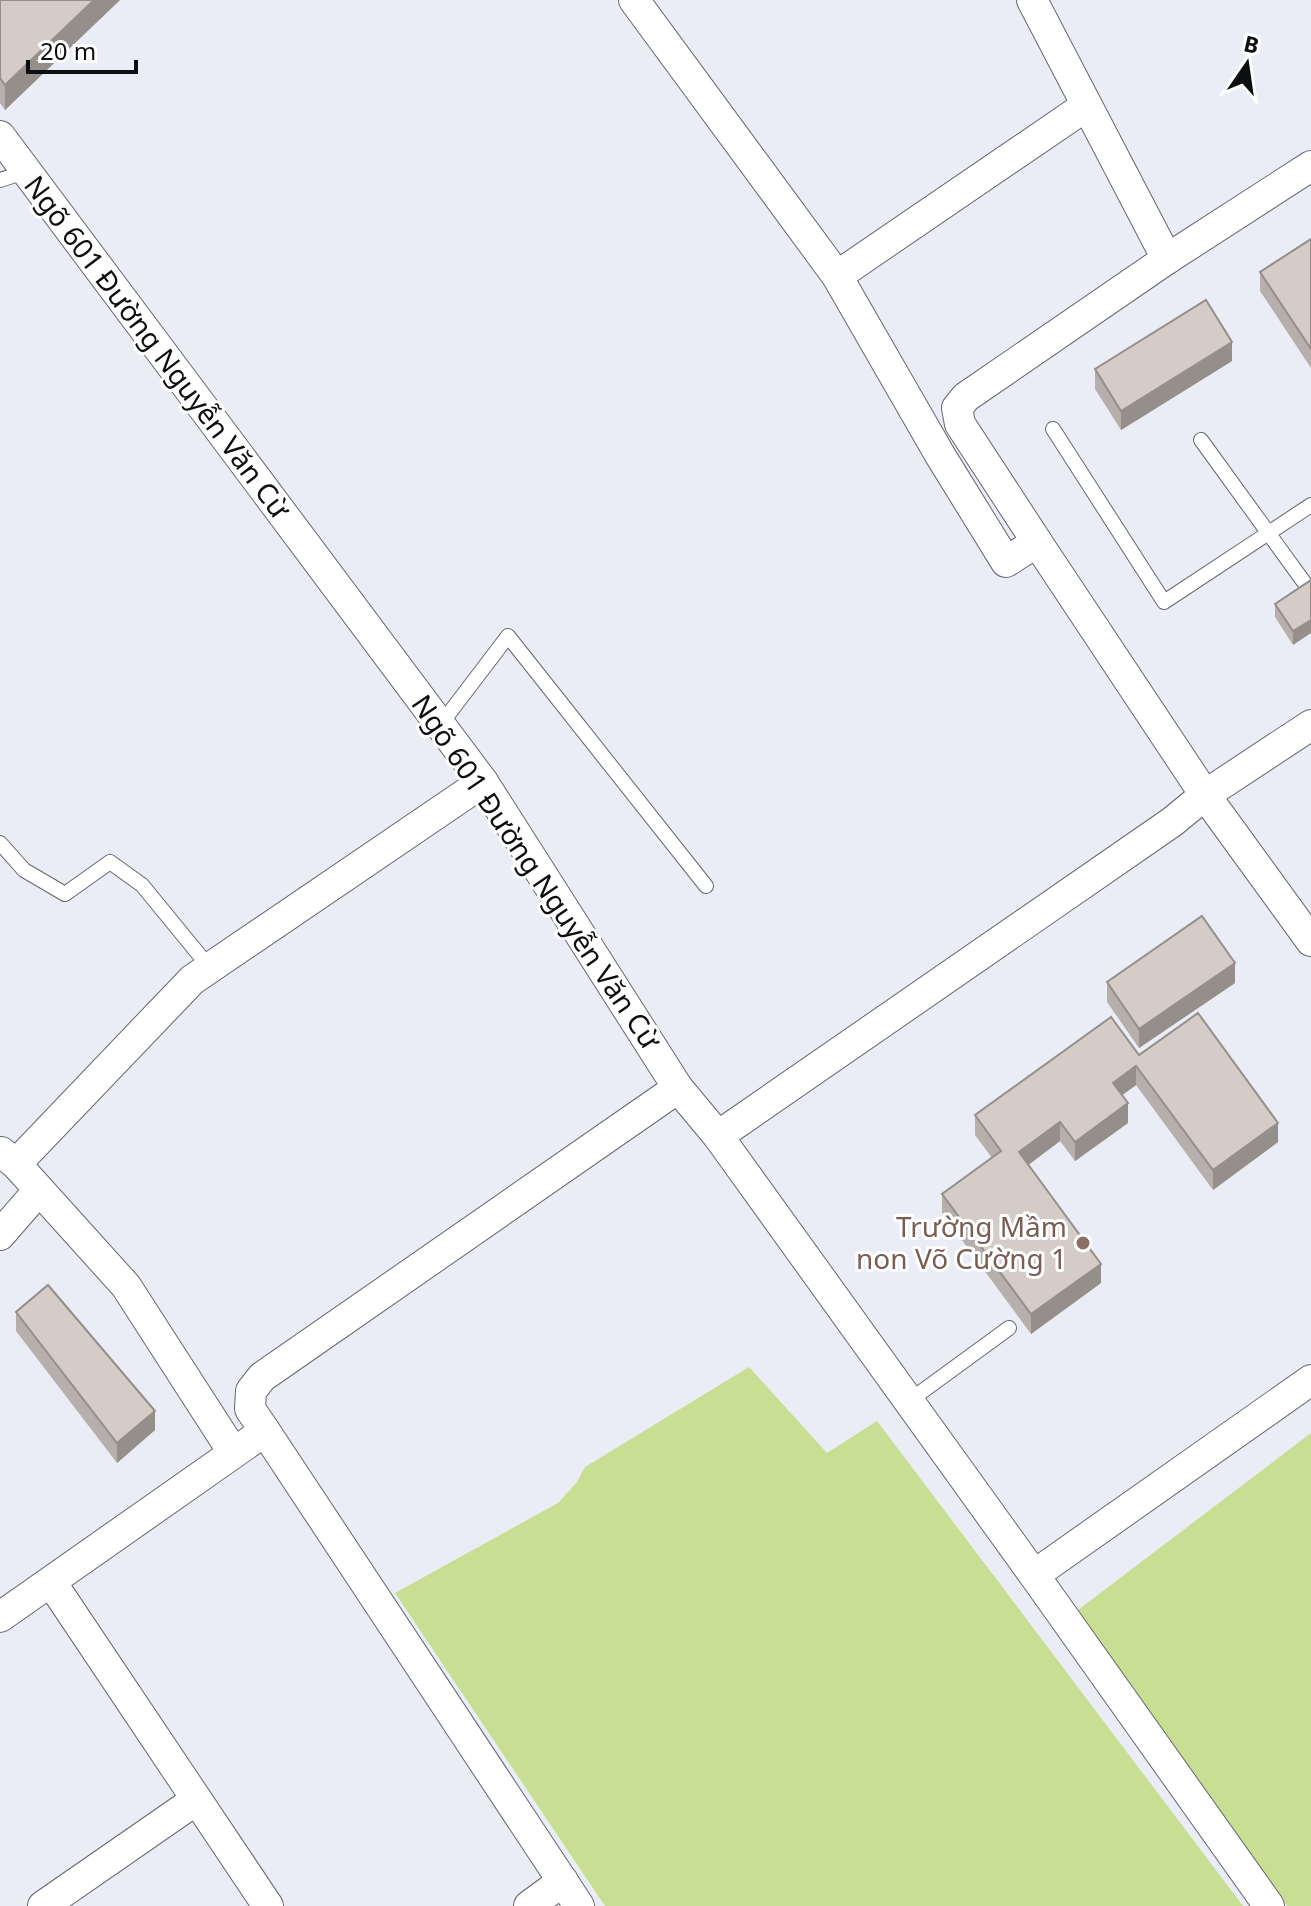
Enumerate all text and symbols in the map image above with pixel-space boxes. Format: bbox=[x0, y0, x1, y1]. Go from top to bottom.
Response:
scale bar bbox=[28, 24, 136, 74]
north arrow bbox=[1207, 24, 1287, 104]
text: B bbox=[1241, 27, 1262, 60]
text: 20 m bbox=[40, 34, 96, 67]
street label: Ngõ 601 Đường Nguyễn Văn Cừ bbox=[16, 167, 300, 526]
street label: Ngõ 601 Đường Nguyễn Văn Cừ bbox=[404, 687, 671, 1057]
place label: Trường Mầm non Võ Cường 1 bbox=[856, 1207, 1067, 1277]
marker: Trường Mầm non Võ Cường 1 bbox=[1074, 1234, 1092, 1252]

